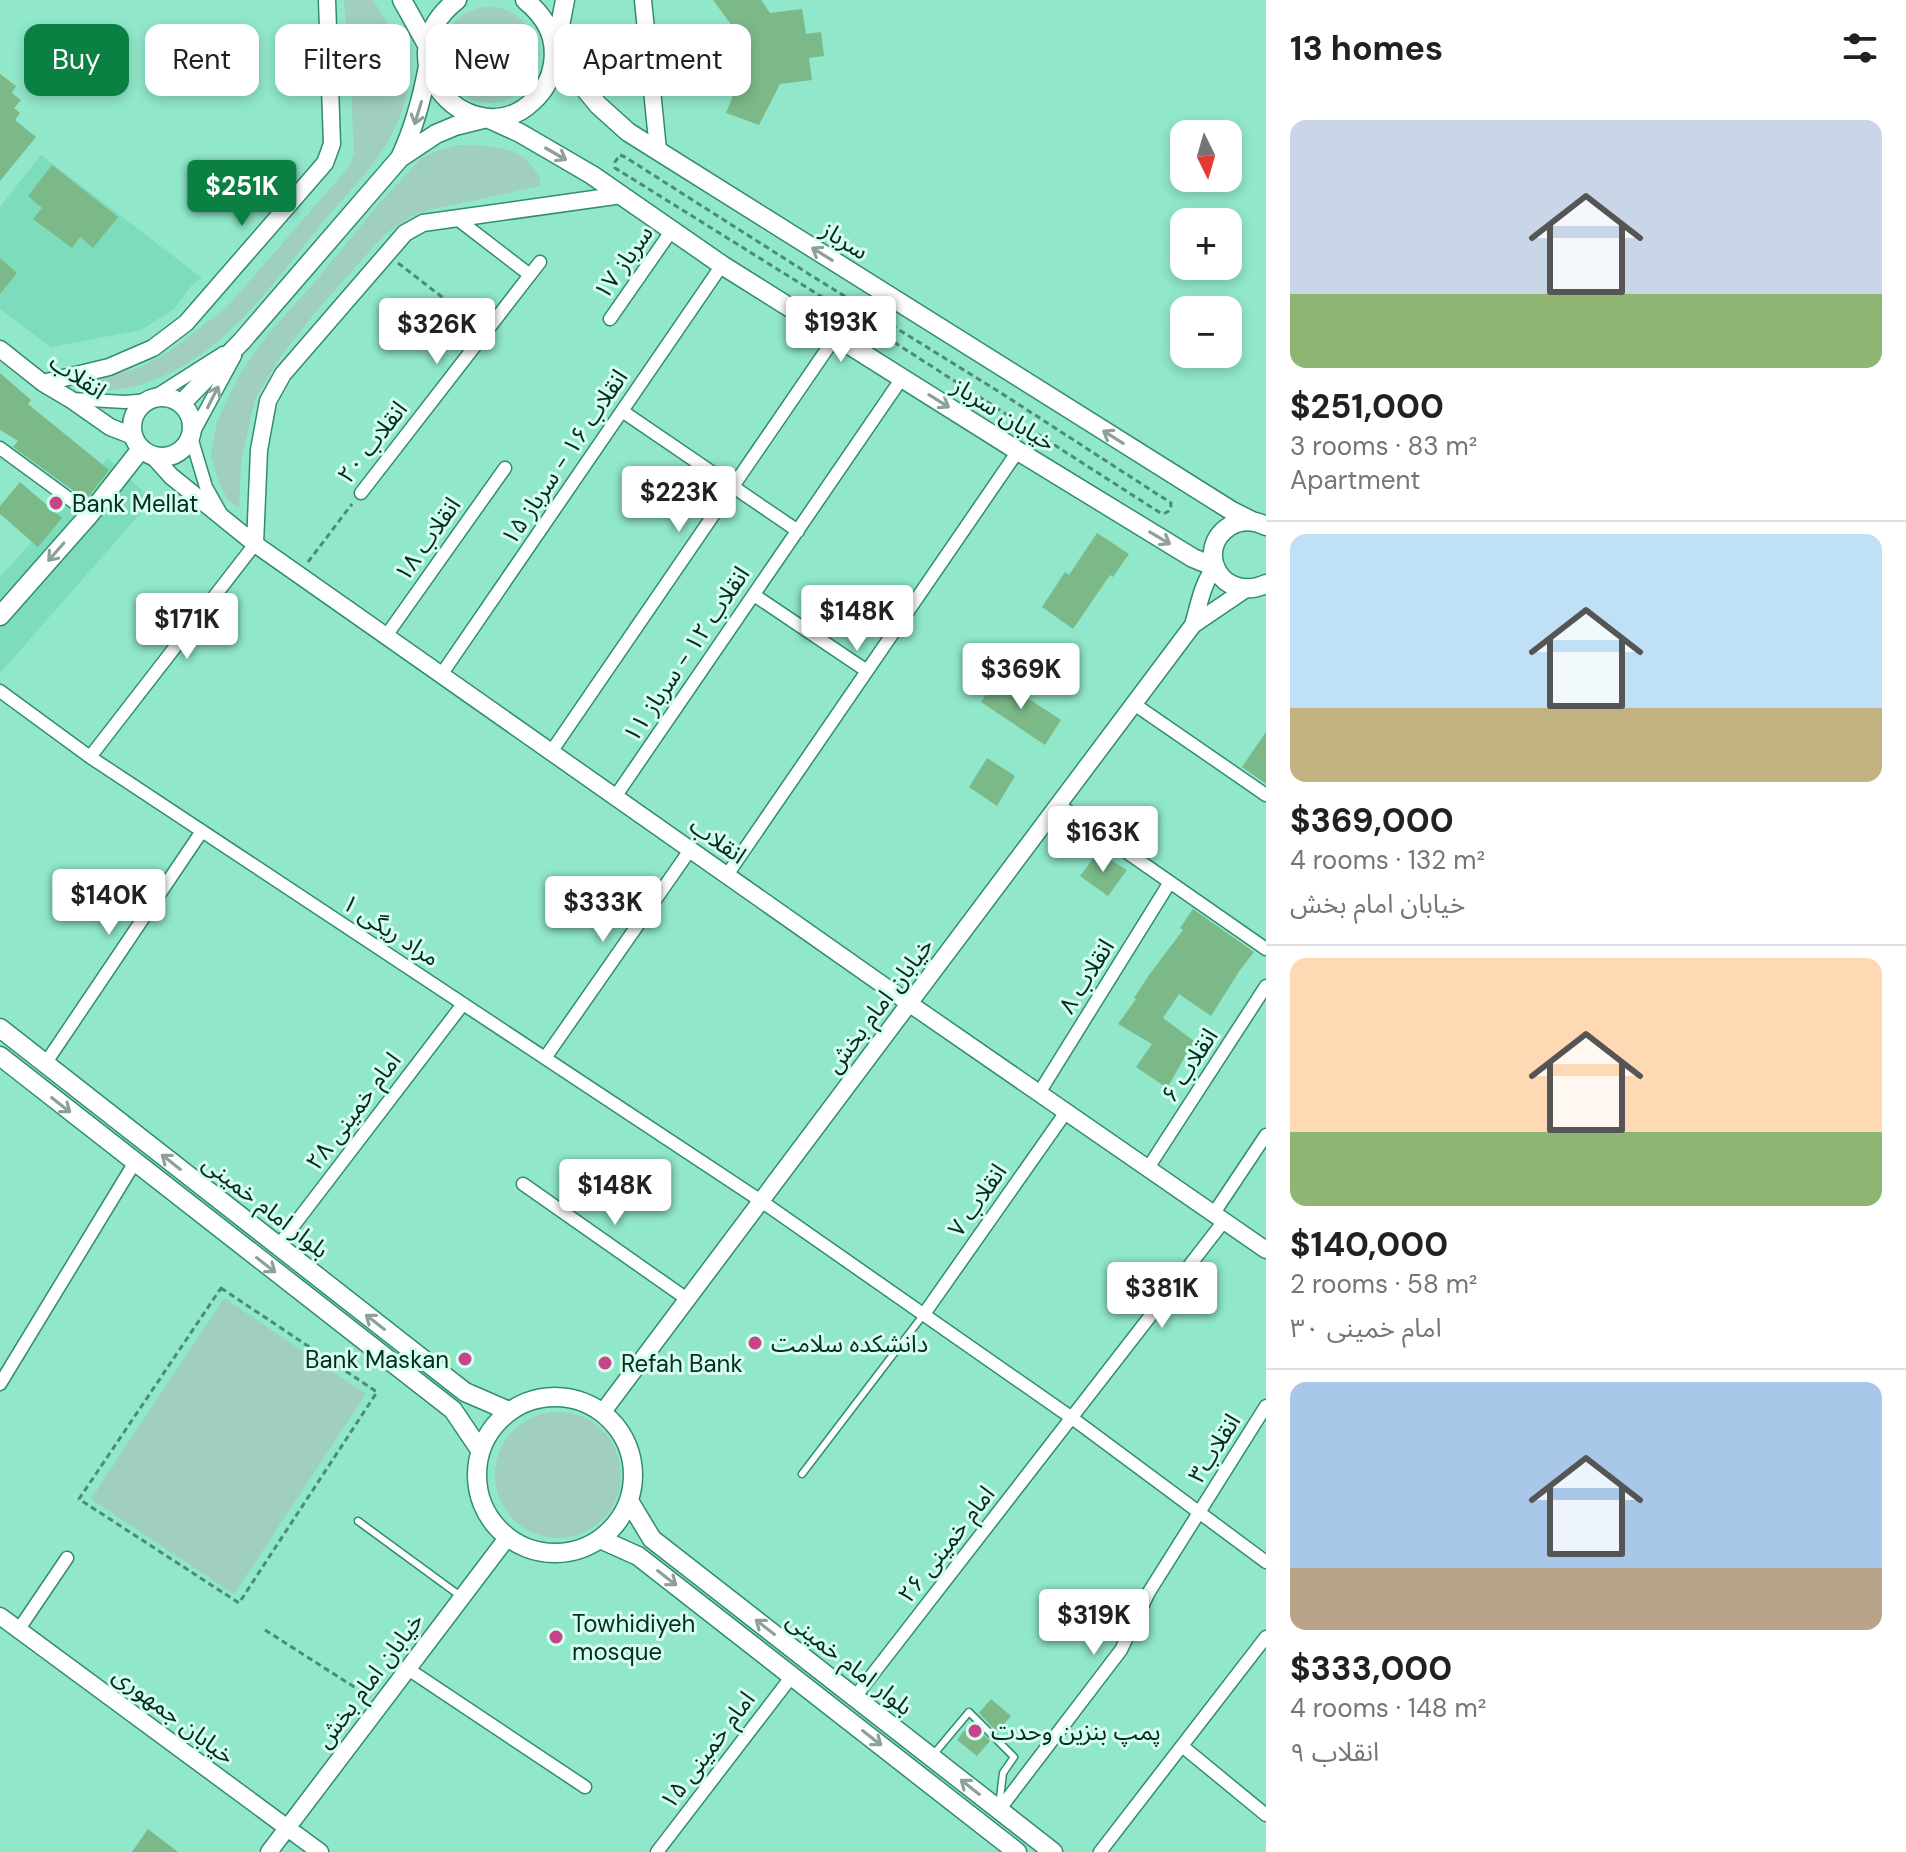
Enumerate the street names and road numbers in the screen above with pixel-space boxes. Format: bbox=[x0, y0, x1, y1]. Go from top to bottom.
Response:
street label: سرباز bbox=[815, 213, 874, 266]
street label: سرباز ۱۷ bbox=[586, 219, 660, 305]
street label: انقلاب bbox=[44, 346, 112, 406]
street label: انقلاب ۱۶ - سرباز ۱۵ bbox=[494, 363, 634, 551]
street label: خیابان سرباز bbox=[946, 370, 1061, 458]
street label: انقلاب ۲۰ bbox=[330, 395, 414, 489]
street label: انقلاب ۱۸ bbox=[387, 491, 467, 587]
street label: انقلاب ۱۲ - سرباز ۱۱ bbox=[616, 560, 756, 748]
street label: انقلاب bbox=[684, 809, 752, 871]
street label: مراد ریگی ۱ bbox=[336, 887, 446, 973]
street label: خیابان امام بخش bbox=[818, 931, 942, 1081]
street label: انقلاب ۸ bbox=[1051, 933, 1121, 1019]
street label: انقلاب ۶ bbox=[1154, 1022, 1224, 1108]
street label: امام خمینی ۲۸ bbox=[298, 1046, 410, 1178]
street label: بلوار امام خمینی bbox=[195, 1147, 335, 1267]
street label: انقلاب ۷ bbox=[941, 1157, 1013, 1243]
street label: انقلاب۳ bbox=[1181, 1408, 1247, 1488]
street label: امام خمینی ۲۶ bbox=[891, 1479, 1004, 1611]
street label: بلوار امام خمینی bbox=[779, 1604, 919, 1724]
street label: خیابان امام بخش bbox=[308, 1606, 432, 1756]
street label: خیابان جمهوری bbox=[107, 1659, 241, 1771]
street label: امام خمینی ۱۵ bbox=[652, 1685, 764, 1817]

